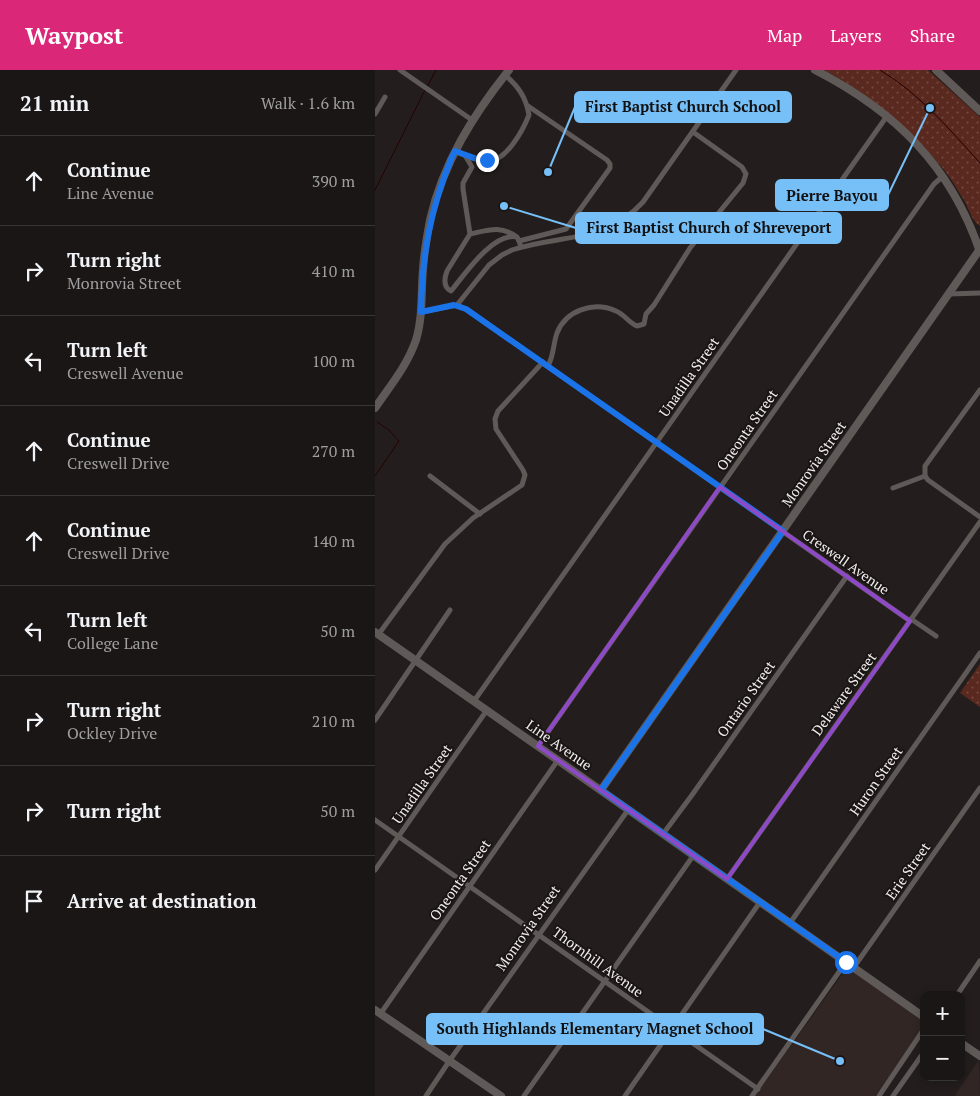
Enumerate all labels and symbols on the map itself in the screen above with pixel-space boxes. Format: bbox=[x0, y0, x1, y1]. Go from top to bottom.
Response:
callout: First Baptist Church School bbox=[575, 92, 791, 122]
text: First Baptist Church School bbox=[585, 96, 781, 116]
route end bbox=[476, 149, 499, 172]
callout: Pierre Bayou bbox=[776, 180, 888, 210]
text: Pierre Bayou bbox=[786, 185, 879, 205]
callout: First Baptist Church of Shreveport bbox=[576, 213, 841, 243]
text: First Baptist Church of Shreveport bbox=[586, 217, 832, 237]
street label: Unadilla Street bbox=[654, 333, 724, 420]
street label: Oneonta Street bbox=[712, 385, 782, 474]
street label: Monrovia Street bbox=[777, 417, 851, 510]
street label: Creswell Avenue bbox=[799, 525, 893, 599]
street label: Delaware Street bbox=[807, 648, 881, 739]
street label: Ontario Street bbox=[712, 656, 779, 741]
street label: Line Avenue bbox=[523, 715, 596, 774]
street label: Unadilla Street bbox=[387, 740, 457, 827]
street label: Huron Street bbox=[845, 742, 907, 819]
street label: Oneonta Street bbox=[425, 835, 495, 924]
street label: Erie Street bbox=[881, 838, 935, 903]
street label: Monrovia Street bbox=[491, 881, 565, 974]
street label: Thornhill Avenue bbox=[549, 922, 648, 1001]
route start bbox=[835, 951, 858, 974]
callout: South Highlands Elementary Magnet School bbox=[427, 1014, 763, 1044]
text: South Highlands Elementary Magnet School bbox=[437, 1018, 753, 1038]

